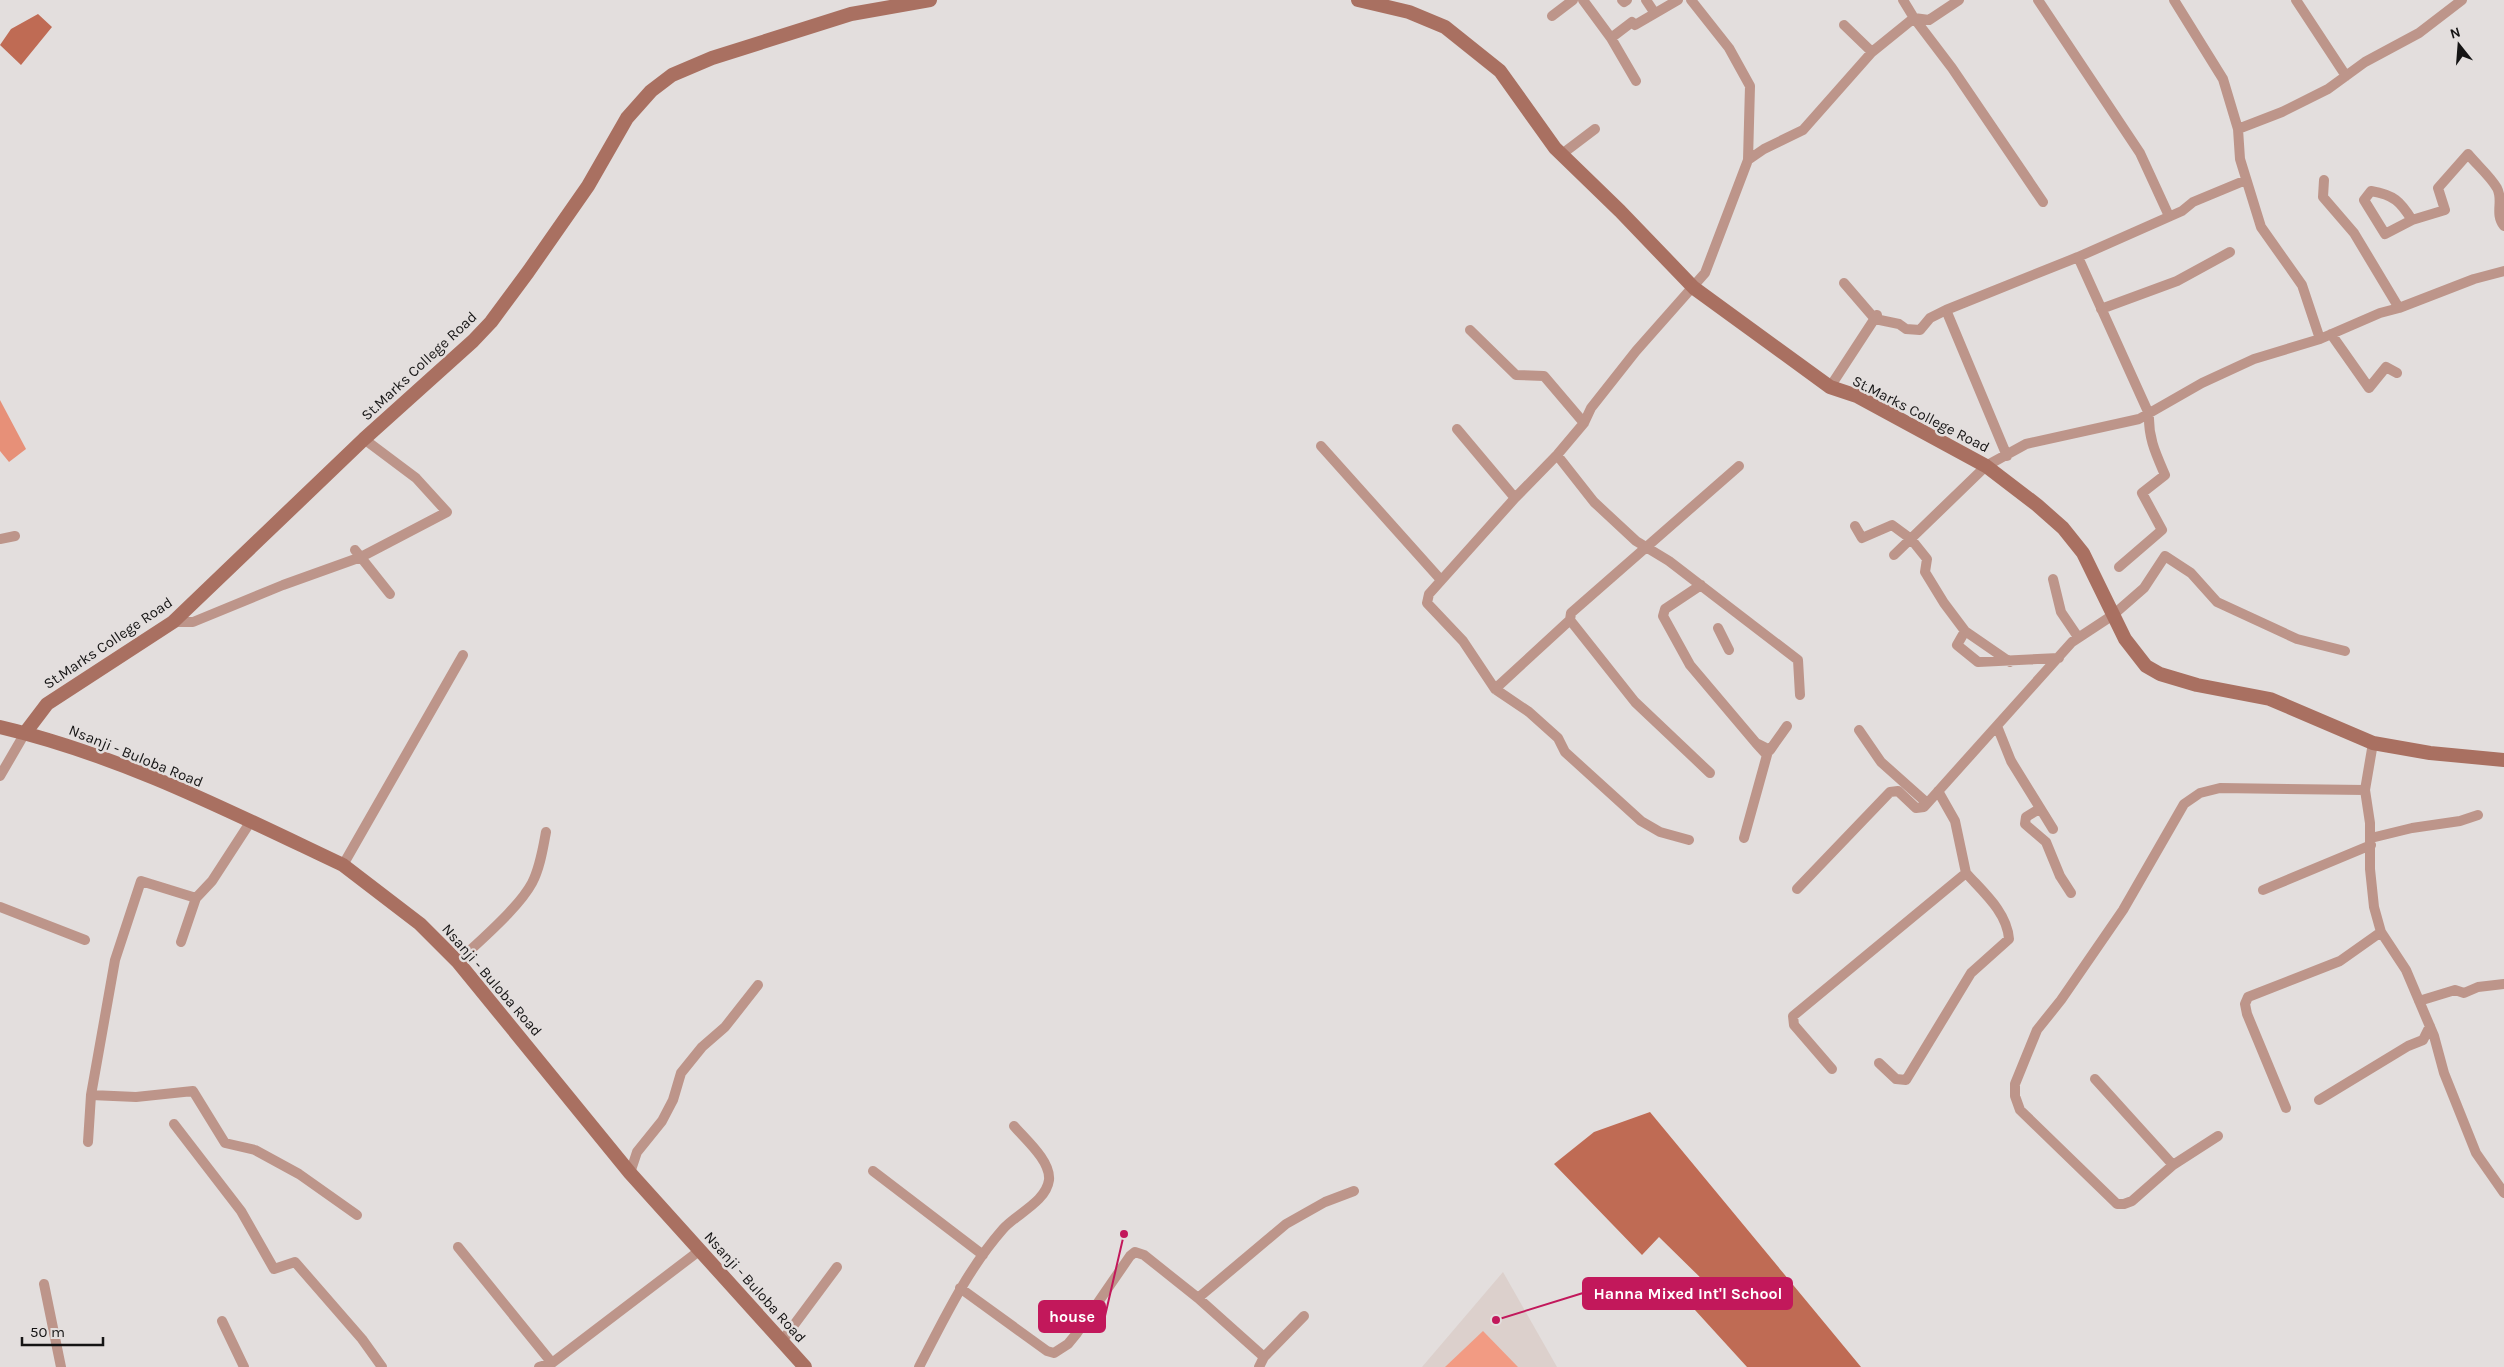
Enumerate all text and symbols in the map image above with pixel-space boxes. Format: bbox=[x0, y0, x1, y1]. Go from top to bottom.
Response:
north arrow bbox=[2434, 20, 2484, 70]
text: N bbox=[2448, 23, 2463, 43]
street label: St.Marks College Road bbox=[357, 308, 481, 424]
street label: St.Marks College Road bbox=[1849, 372, 1993, 456]
street label: St.Marks College Road bbox=[40, 593, 176, 693]
street label: Nsanji - Buloba Road bbox=[66, 721, 206, 791]
street label: Nsanji - Buloba Road bbox=[438, 920, 546, 1040]
street label: Nsanji - Buloba Road bbox=[700, 1228, 810, 1346]
callout: Hanna Mixed Int'l School bbox=[1583, 1278, 1792, 1309]
text: Hanna Mixed Int'l School bbox=[1593, 1284, 1783, 1303]
callout: house bbox=[1039, 1301, 1105, 1332]
text: house bbox=[1049, 1307, 1095, 1326]
scale bar bbox=[22, 1314, 104, 1346]
text: 50 m bbox=[30, 1323, 65, 1341]

